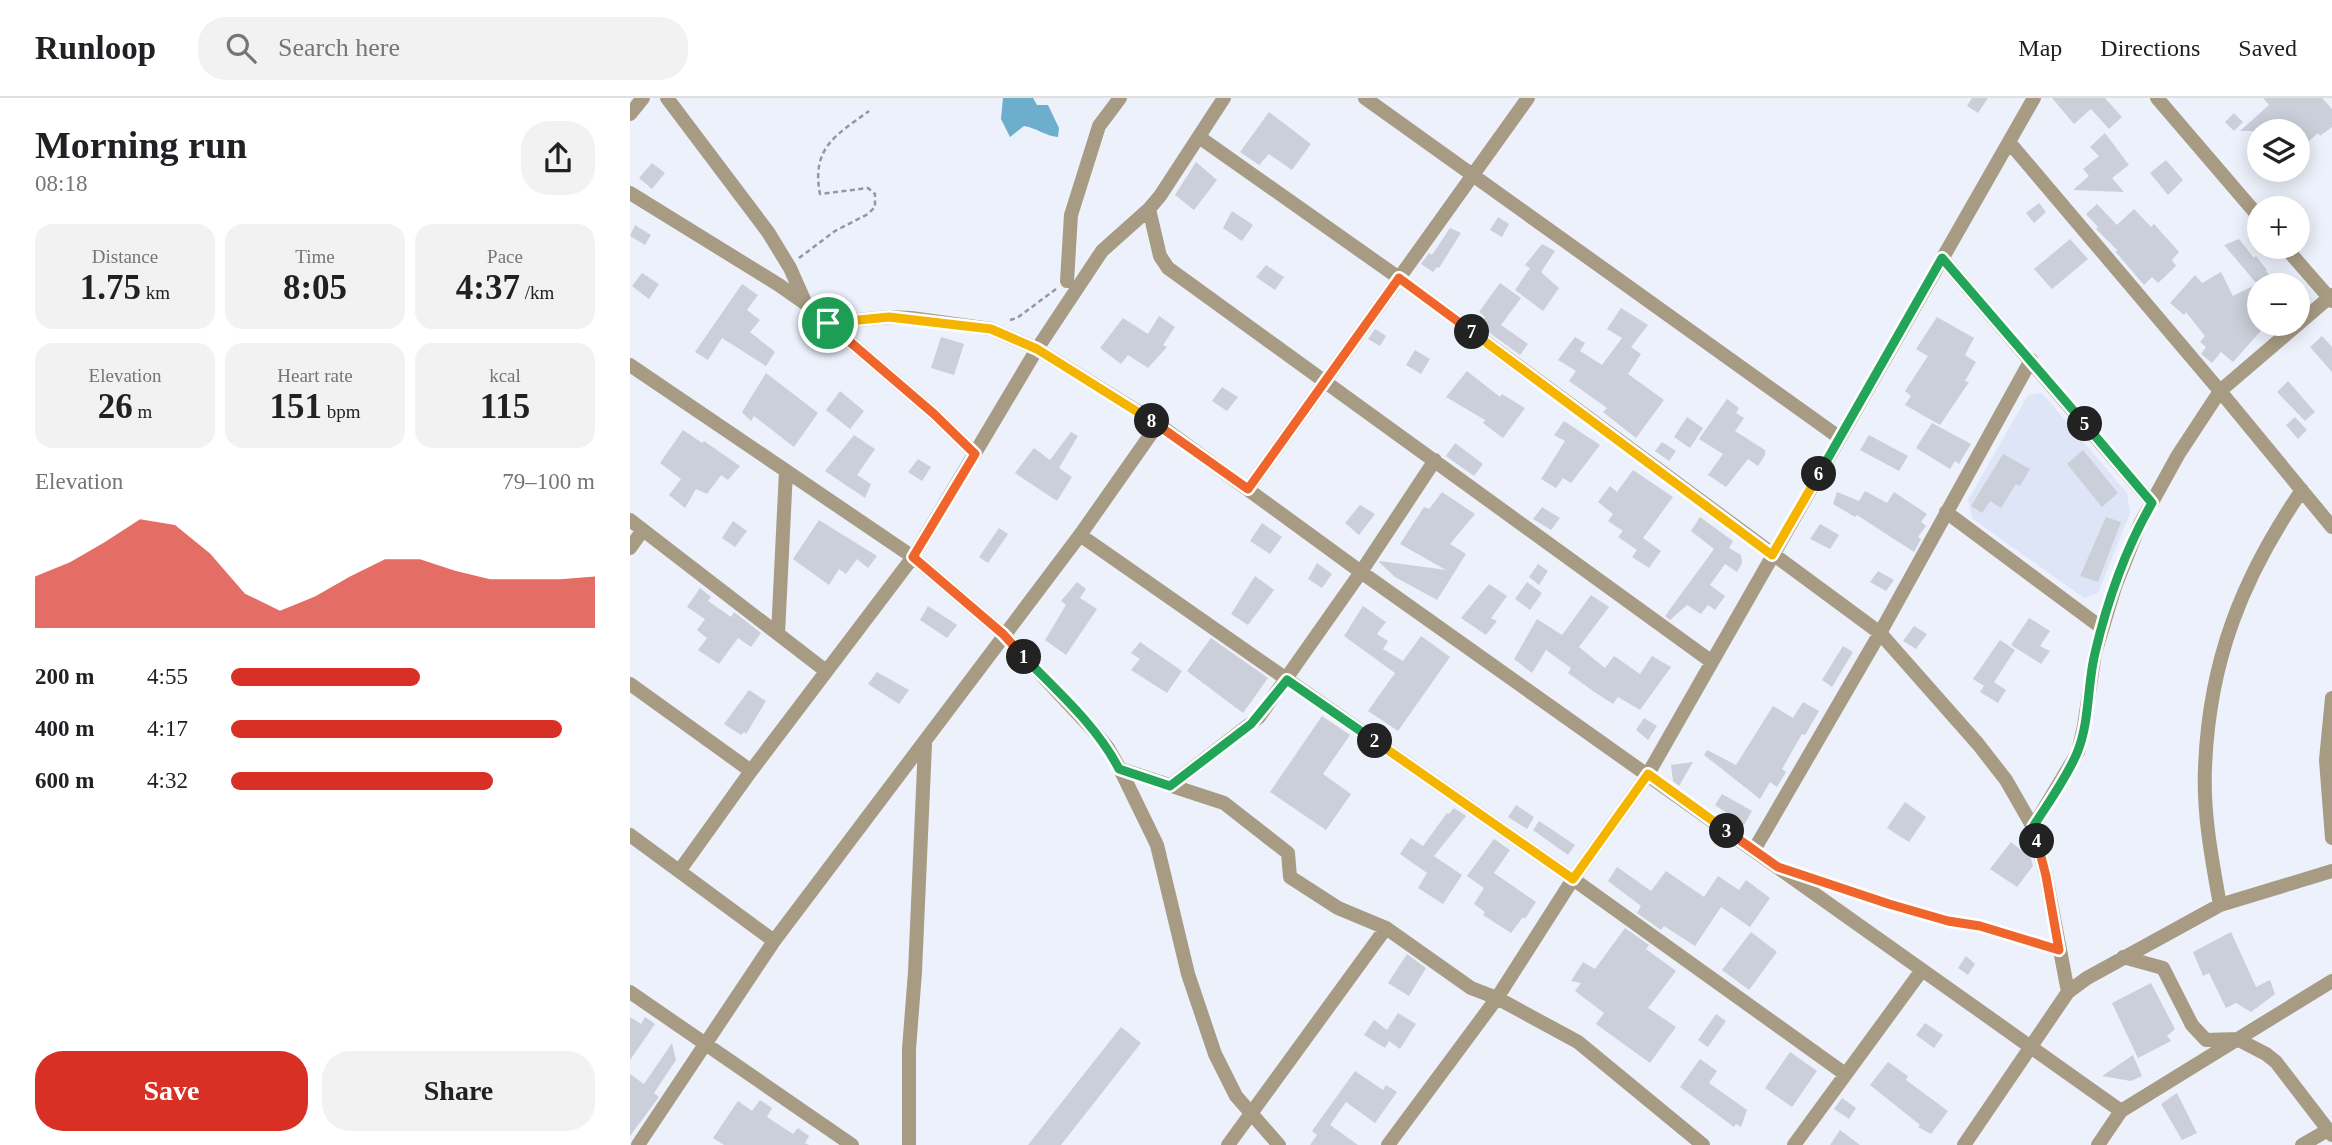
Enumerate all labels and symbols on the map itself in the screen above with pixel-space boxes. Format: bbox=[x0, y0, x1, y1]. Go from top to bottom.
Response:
pin bbox=[798, 293, 858, 353]
pin: 7 bbox=[1454, 314, 1490, 350]
pin: 8 bbox=[1134, 404, 1170, 438]
pin: 5 bbox=[2068, 406, 2102, 442]
pin: 6 bbox=[1802, 456, 1836, 492]
pin: 1 bbox=[1006, 640, 1042, 674]
pin: 2 bbox=[1358, 724, 1392, 758]
pin: 3 bbox=[1710, 814, 1744, 848]
pin: 4 bbox=[2020, 824, 2054, 858]

